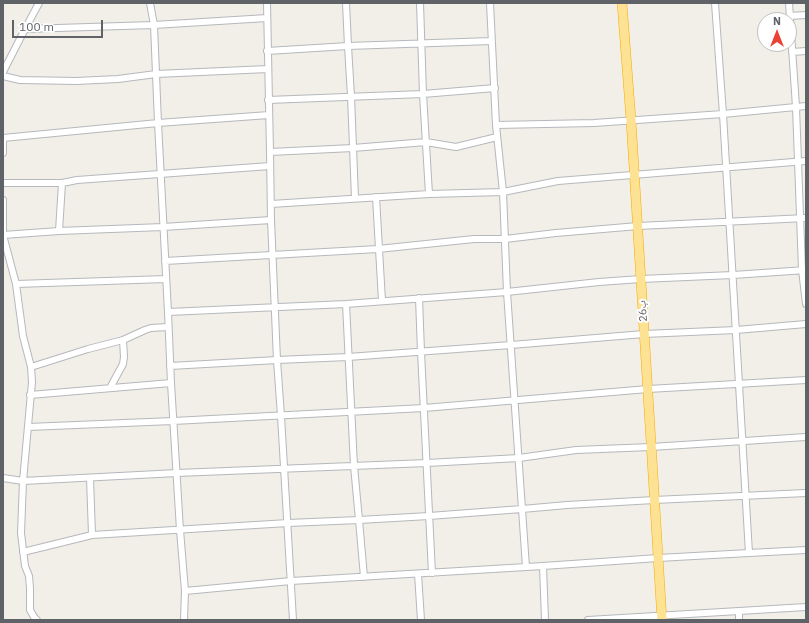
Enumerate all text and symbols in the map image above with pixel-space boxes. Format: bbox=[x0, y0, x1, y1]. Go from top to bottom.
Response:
scale bar bbox=[14, 12, 105, 38]
north arrow bbox=[757, 12, 797, 52]
text: N bbox=[773, 14, 781, 28]
text: 100 m bbox=[19, 19, 54, 34]
street label: 26ب bbox=[636, 300, 650, 322]

